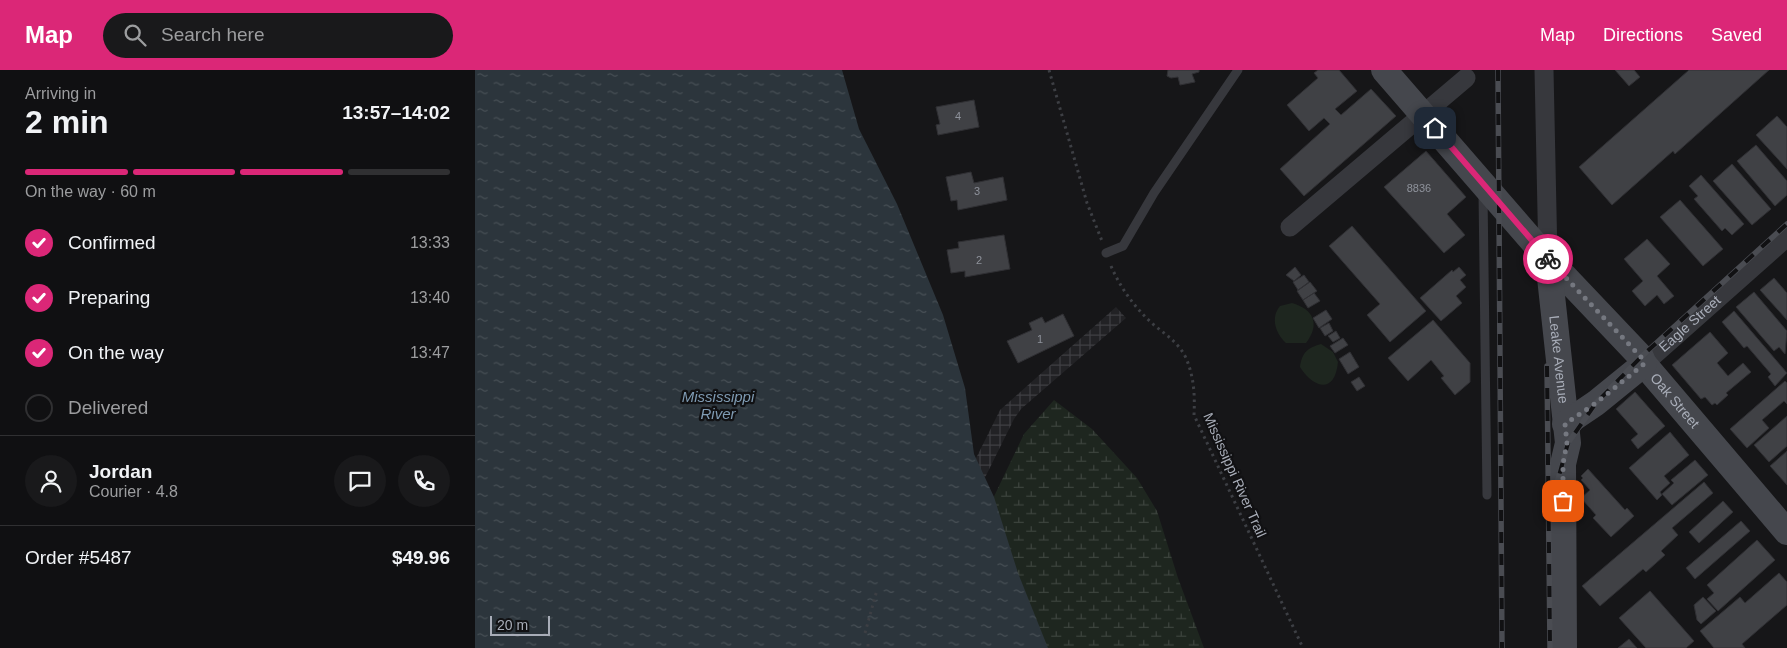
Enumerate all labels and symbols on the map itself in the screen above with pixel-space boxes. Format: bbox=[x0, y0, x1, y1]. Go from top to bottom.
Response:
pin bbox=[1414, 107, 1456, 149]
house number: 4 bbox=[955, 110, 961, 122]
house number: 8836 bbox=[1407, 182, 1431, 194]
house number: 3 bbox=[974, 185, 980, 197]
courier bbox=[1523, 234, 1573, 284]
house number: 2 bbox=[976, 254, 982, 266]
street label: Eagle Street bbox=[1655, 292, 1724, 355]
street label: Leake Avenue bbox=[1546, 315, 1572, 405]
house number: 1 bbox=[1037, 333, 1043, 345]
street label: Oak Street bbox=[1647, 370, 1703, 431]
water label: Mississippi River bbox=[682, 388, 755, 422]
street label: Mississippi River Trail bbox=[1200, 410, 1270, 540]
pin bbox=[1542, 480, 1584, 522]
scale bar bbox=[490, 613, 550, 636]

